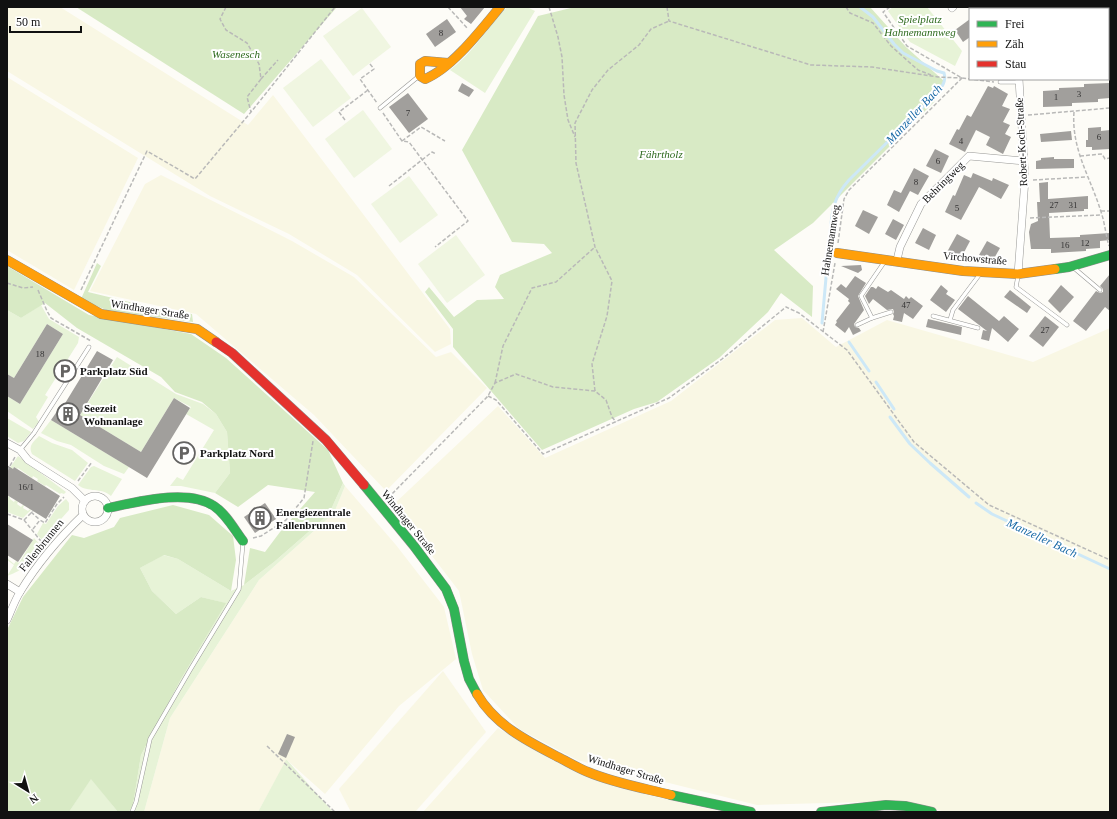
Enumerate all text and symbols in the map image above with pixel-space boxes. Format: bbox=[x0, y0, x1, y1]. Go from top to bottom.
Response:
scale bar bbox=[10, 8, 81, 34]
legend bbox=[969, 8, 1109, 80]
park label: Spielplatz Hahnemannweg bbox=[883, 13, 956, 38]
text: 50 m bbox=[16, 15, 41, 29]
text: Frei bbox=[1005, 17, 1025, 31]
house number: 8 bbox=[439, 28, 444, 38]
text: Zäh bbox=[1005, 37, 1024, 51]
park label: Wasenesch bbox=[212, 48, 260, 60]
text: Stau bbox=[1005, 57, 1026, 71]
water label: Manzeller Bach bbox=[882, 81, 945, 147]
house number: 3 bbox=[1077, 89, 1082, 99]
house number: 1 bbox=[1054, 92, 1058, 102]
street label: Robert-Koch-Straße bbox=[1013, 97, 1029, 187]
house number: 7 bbox=[406, 108, 411, 118]
house number: 6 bbox=[1097, 132, 1102, 142]
house number: 4 bbox=[959, 136, 964, 146]
park label: Fährtholz bbox=[638, 148, 683, 160]
house number: 6 bbox=[936, 156, 941, 166]
street label: Behringweg bbox=[920, 158, 967, 205]
house number: 8 bbox=[914, 177, 919, 187]
house number: 27 bbox=[1050, 200, 1059, 210]
house number: 31 bbox=[1069, 200, 1078, 210]
street label: Hahnemannweg bbox=[818, 203, 842, 276]
house number: 5 bbox=[955, 203, 960, 213]
house number: 12 bbox=[1081, 238, 1090, 248]
house number: 16 bbox=[1061, 240, 1070, 250]
street label: Virchowstraße bbox=[943, 249, 1008, 267]
street label: Windhager Straße bbox=[110, 297, 190, 321]
house number: 47 bbox=[902, 300, 911, 310]
house number: 27 bbox=[1041, 325, 1050, 335]
house number: 18 bbox=[36, 349, 45, 359]
parking icon: Parkplatz Süd bbox=[52, 358, 78, 384]
place label: Parkplatz Süd bbox=[80, 365, 148, 377]
building icon: Seezeit Wohnanlage bbox=[55, 401, 81, 427]
place label: Seezeit Wohnanlage bbox=[84, 402, 143, 427]
parking icon: Parkplatz Nord bbox=[171, 440, 197, 466]
place label: Parkplatz Nord bbox=[200, 447, 274, 459]
house number: 16/1 bbox=[18, 482, 34, 492]
street label: Windhager Straße bbox=[379, 487, 439, 557]
building icon: Energiezentrale Fallenbrunnen bbox=[247, 505, 273, 531]
place label: Energiezentrale Fallenbrunnen bbox=[276, 506, 351, 531]
water label: Manzeller Bach bbox=[1004, 515, 1080, 560]
street label: Fallenbrunnen bbox=[16, 516, 66, 573]
street label: Windhager Straße bbox=[586, 752, 666, 786]
north arrow bbox=[8, 771, 48, 811]
text: N bbox=[27, 792, 41, 806]

